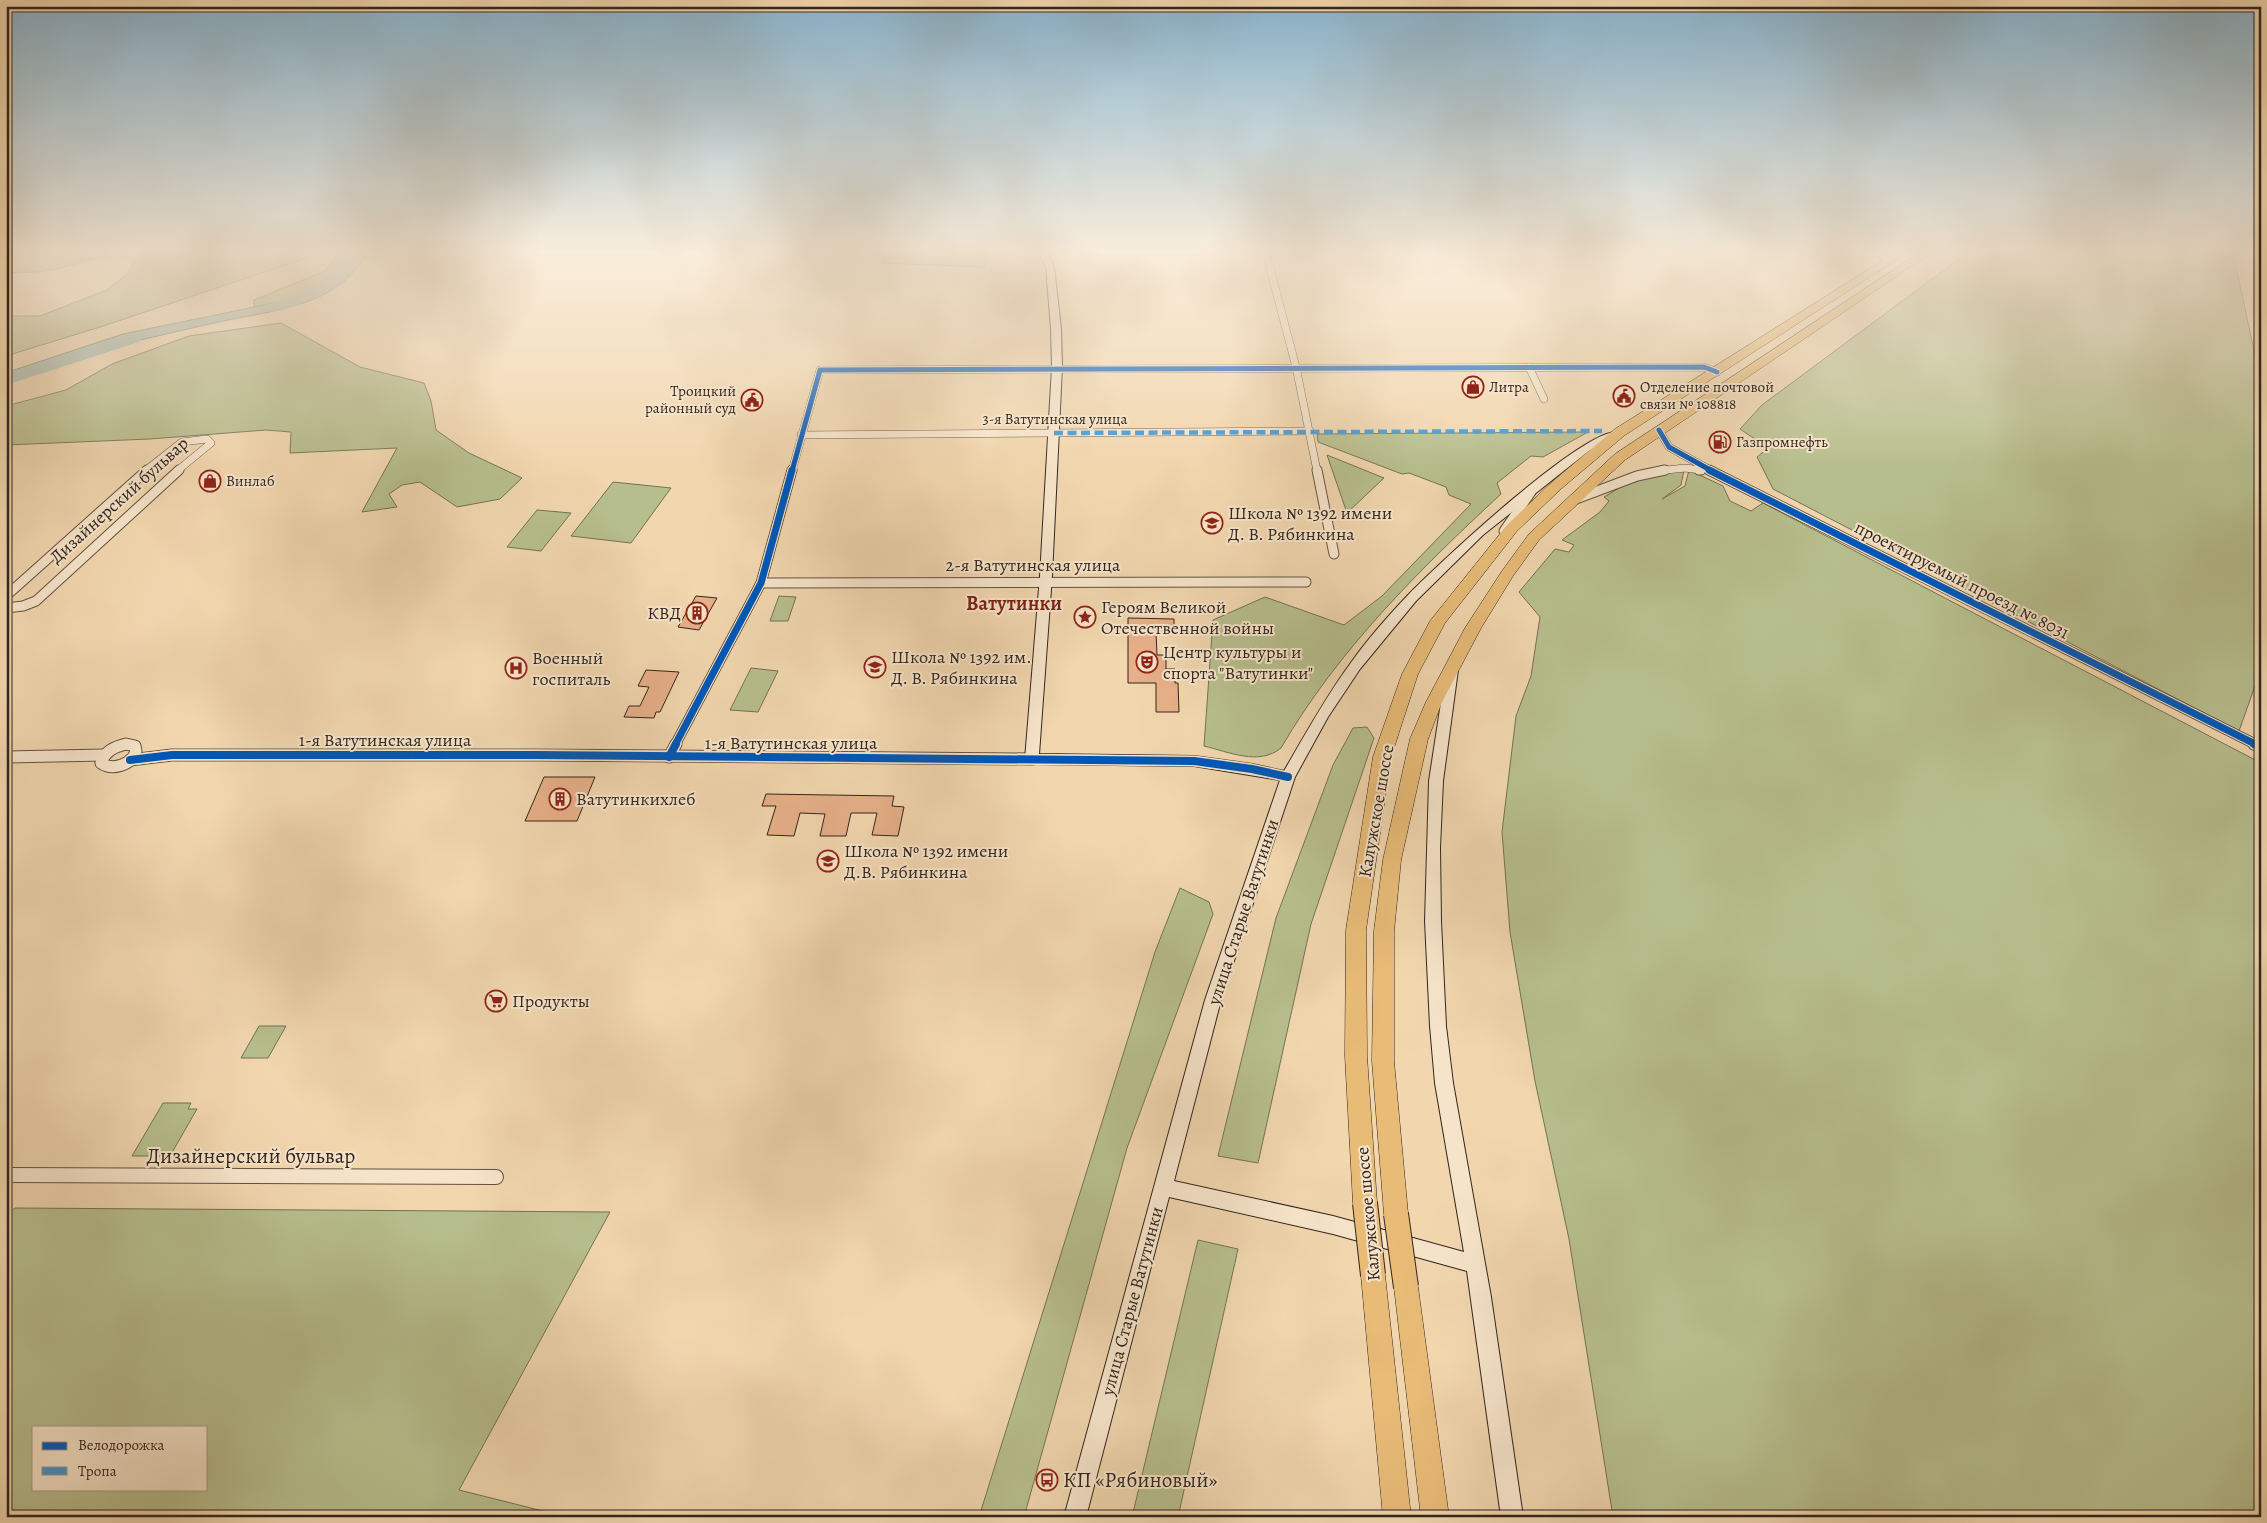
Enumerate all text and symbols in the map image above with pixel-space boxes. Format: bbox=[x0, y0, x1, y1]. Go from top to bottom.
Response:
shop icon: Литра bbox=[1461, 375, 1485, 399]
place label: Литра bbox=[1489, 377, 1529, 397]
place label: Отделение почтовой связи № 108818 bbox=[1640, 377, 1774, 414]
place label: Троицкий районный суд bbox=[645, 381, 736, 418]
public building icon: Отделение почтовой связи № 108818 bbox=[1612, 384, 1636, 408]
public building icon: Троицкий районный суд bbox=[740, 388, 764, 412]
street label: 3-я Ватутинская улица bbox=[983, 409, 1127, 429]
fuel station icon: Газпромнефть bbox=[1708, 430, 1732, 454]
street label: Дизайнерский бульвар bbox=[44, 431, 194, 569]
place label: Газпромнефть bbox=[1736, 432, 1828, 452]
shop icon: Винлаб bbox=[198, 469, 222, 493]
place label: Винлаб bbox=[226, 471, 275, 491]
place label: Школа № 1392 имени Д. В. Рябинкина bbox=[1228, 501, 1392, 546]
school or university icon: Школа № 1392 имени Д. В. Рябинкина bbox=[1200, 511, 1224, 535]
street label: проектируемый проезд № 8031 bbox=[1850, 515, 2074, 645]
street label: 2-я Ватутинская улица bbox=[946, 553, 1121, 577]
district label: Ватутинки bbox=[966, 590, 1062, 617]
place label: Героям Великой Отечественной войны bbox=[1101, 595, 1274, 640]
place label: КВД bbox=[647, 601, 681, 625]
building icon: КВД bbox=[685, 601, 709, 625]
place icon: Героям Великой Отечественной войны bbox=[1073, 605, 1097, 629]
place label: Центр культуры и спорта "Ватутинки" bbox=[1163, 640, 1313, 685]
place label: Школа № 1392 им. Д. В. Рябинкина bbox=[891, 645, 1032, 690]
place label: Военный госпиталь bbox=[532, 646, 610, 691]
theatre icon: Центр культуры и спорта "Ватутинки" bbox=[1135, 650, 1159, 674]
school or university icon: Школа № 1392 им. Д. В. Рябинкина bbox=[863, 655, 887, 679]
hospital icon: Военный госпиталь bbox=[504, 656, 528, 680]
street label: 1-я Ватутинская улица bbox=[299, 728, 472, 752]
street label: 1-я Ватутинская улица bbox=[705, 731, 878, 755]
street label: Калужское шоссе bbox=[1352, 743, 1400, 879]
building icon: Ватутинкихлеб bbox=[548, 787, 572, 811]
place label: Ватутинкихлеб bbox=[576, 787, 696, 811]
street label: улица Старые Ватутинки bbox=[1201, 816, 1284, 1009]
place label: Школа № 1392 имени Д.В. Рябинкина bbox=[844, 839, 1008, 884]
school or university icon: Школа № 1392 имени Д.В. Рябинкина bbox=[816, 849, 840, 873]
supermarket icon: Продукты bbox=[484, 989, 508, 1013]
place label: Продукты bbox=[512, 989, 590, 1013]
street label: Дизайнерский бульвар bbox=[147, 1142, 355, 1170]
street label: Калужское шоссе bbox=[1350, 1146, 1386, 1282]
street label: улица Старые Ватутинки bbox=[1095, 1204, 1169, 1399]
legend bbox=[32, 1426, 208, 1490]
text: Велодорожка bbox=[78, 1435, 165, 1455]
text: Тропа bbox=[78, 1461, 117, 1481]
place label: КП «Рябиновый» bbox=[1063, 1466, 1218, 1494]
bus stop icon: КП «Рябиновый» bbox=[1035, 1468, 1059, 1492]

